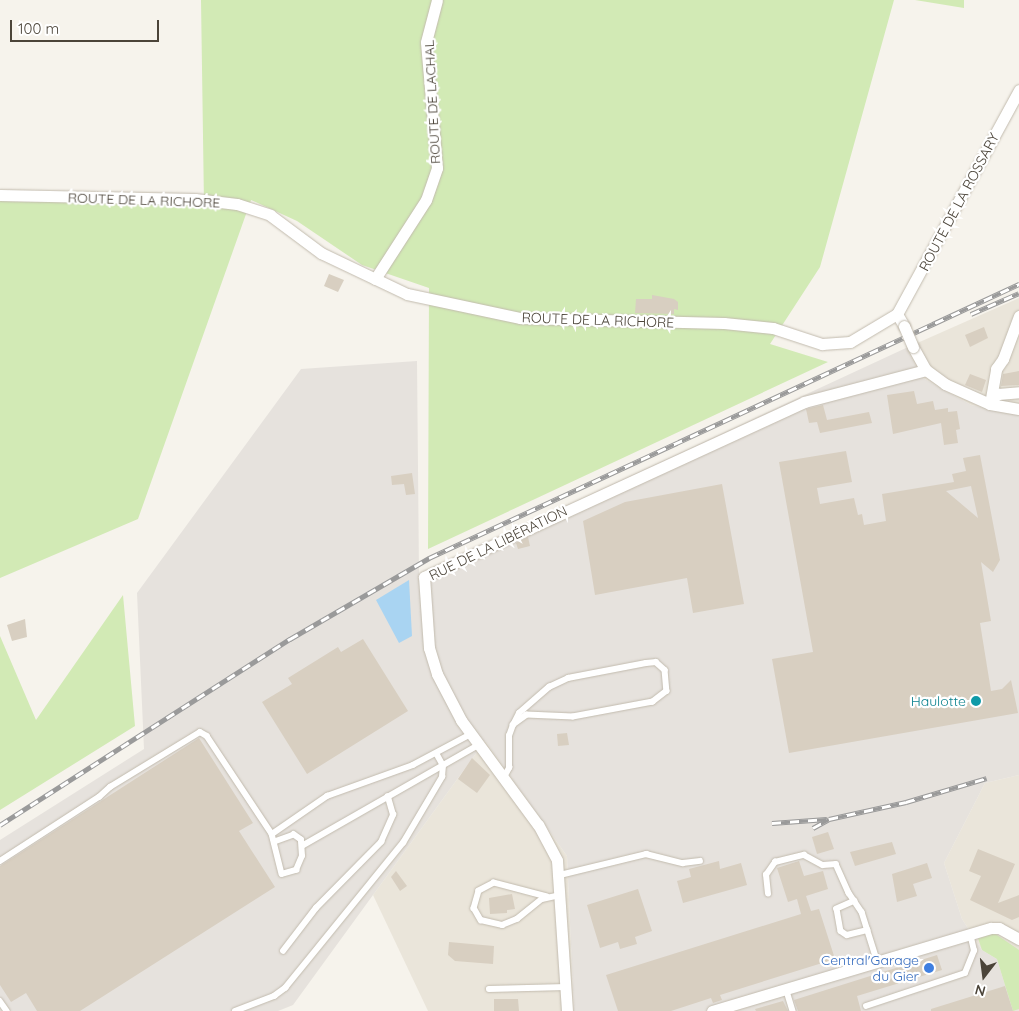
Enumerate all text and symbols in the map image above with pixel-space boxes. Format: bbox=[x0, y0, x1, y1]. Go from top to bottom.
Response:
scale bar bbox=[12, 10, 161, 42]
text: 100 m bbox=[18, 19, 59, 38]
street label: ROUTE DE LACHAL bbox=[420, 40, 444, 164]
street label: ROUTE DE LA ROSSARY bbox=[915, 130, 1003, 274]
street label: ROUTE DE LA RICHORE bbox=[68, 189, 220, 211]
street label: ROUTE DE LA RICHORE bbox=[522, 309, 674, 331]
street label: RUE DE LA LIBÉRATION bbox=[426, 502, 570, 584]
place label: Haulotte bbox=[911, 693, 966, 709]
marker: Haulotte bbox=[970, 695, 982, 707]
north arrow bbox=[959, 951, 1009, 1001]
place label: Central'Garage du Gier bbox=[821, 952, 919, 984]
marker: Central'Garage du Gier bbox=[923, 962, 935, 974]
text: N bbox=[973, 980, 987, 1001]

